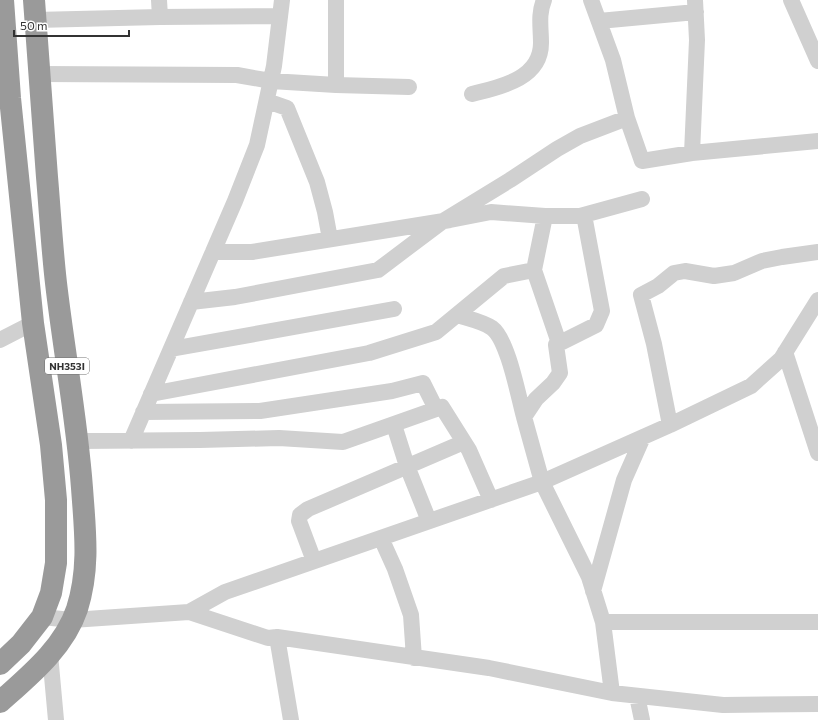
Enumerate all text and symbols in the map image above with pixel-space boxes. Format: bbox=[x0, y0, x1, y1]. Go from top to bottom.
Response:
scale bar bbox=[14, 12, 129, 38]
text: 50 m bbox=[20, 18, 48, 32]
road number: NH353I bbox=[45, 358, 89, 374]

